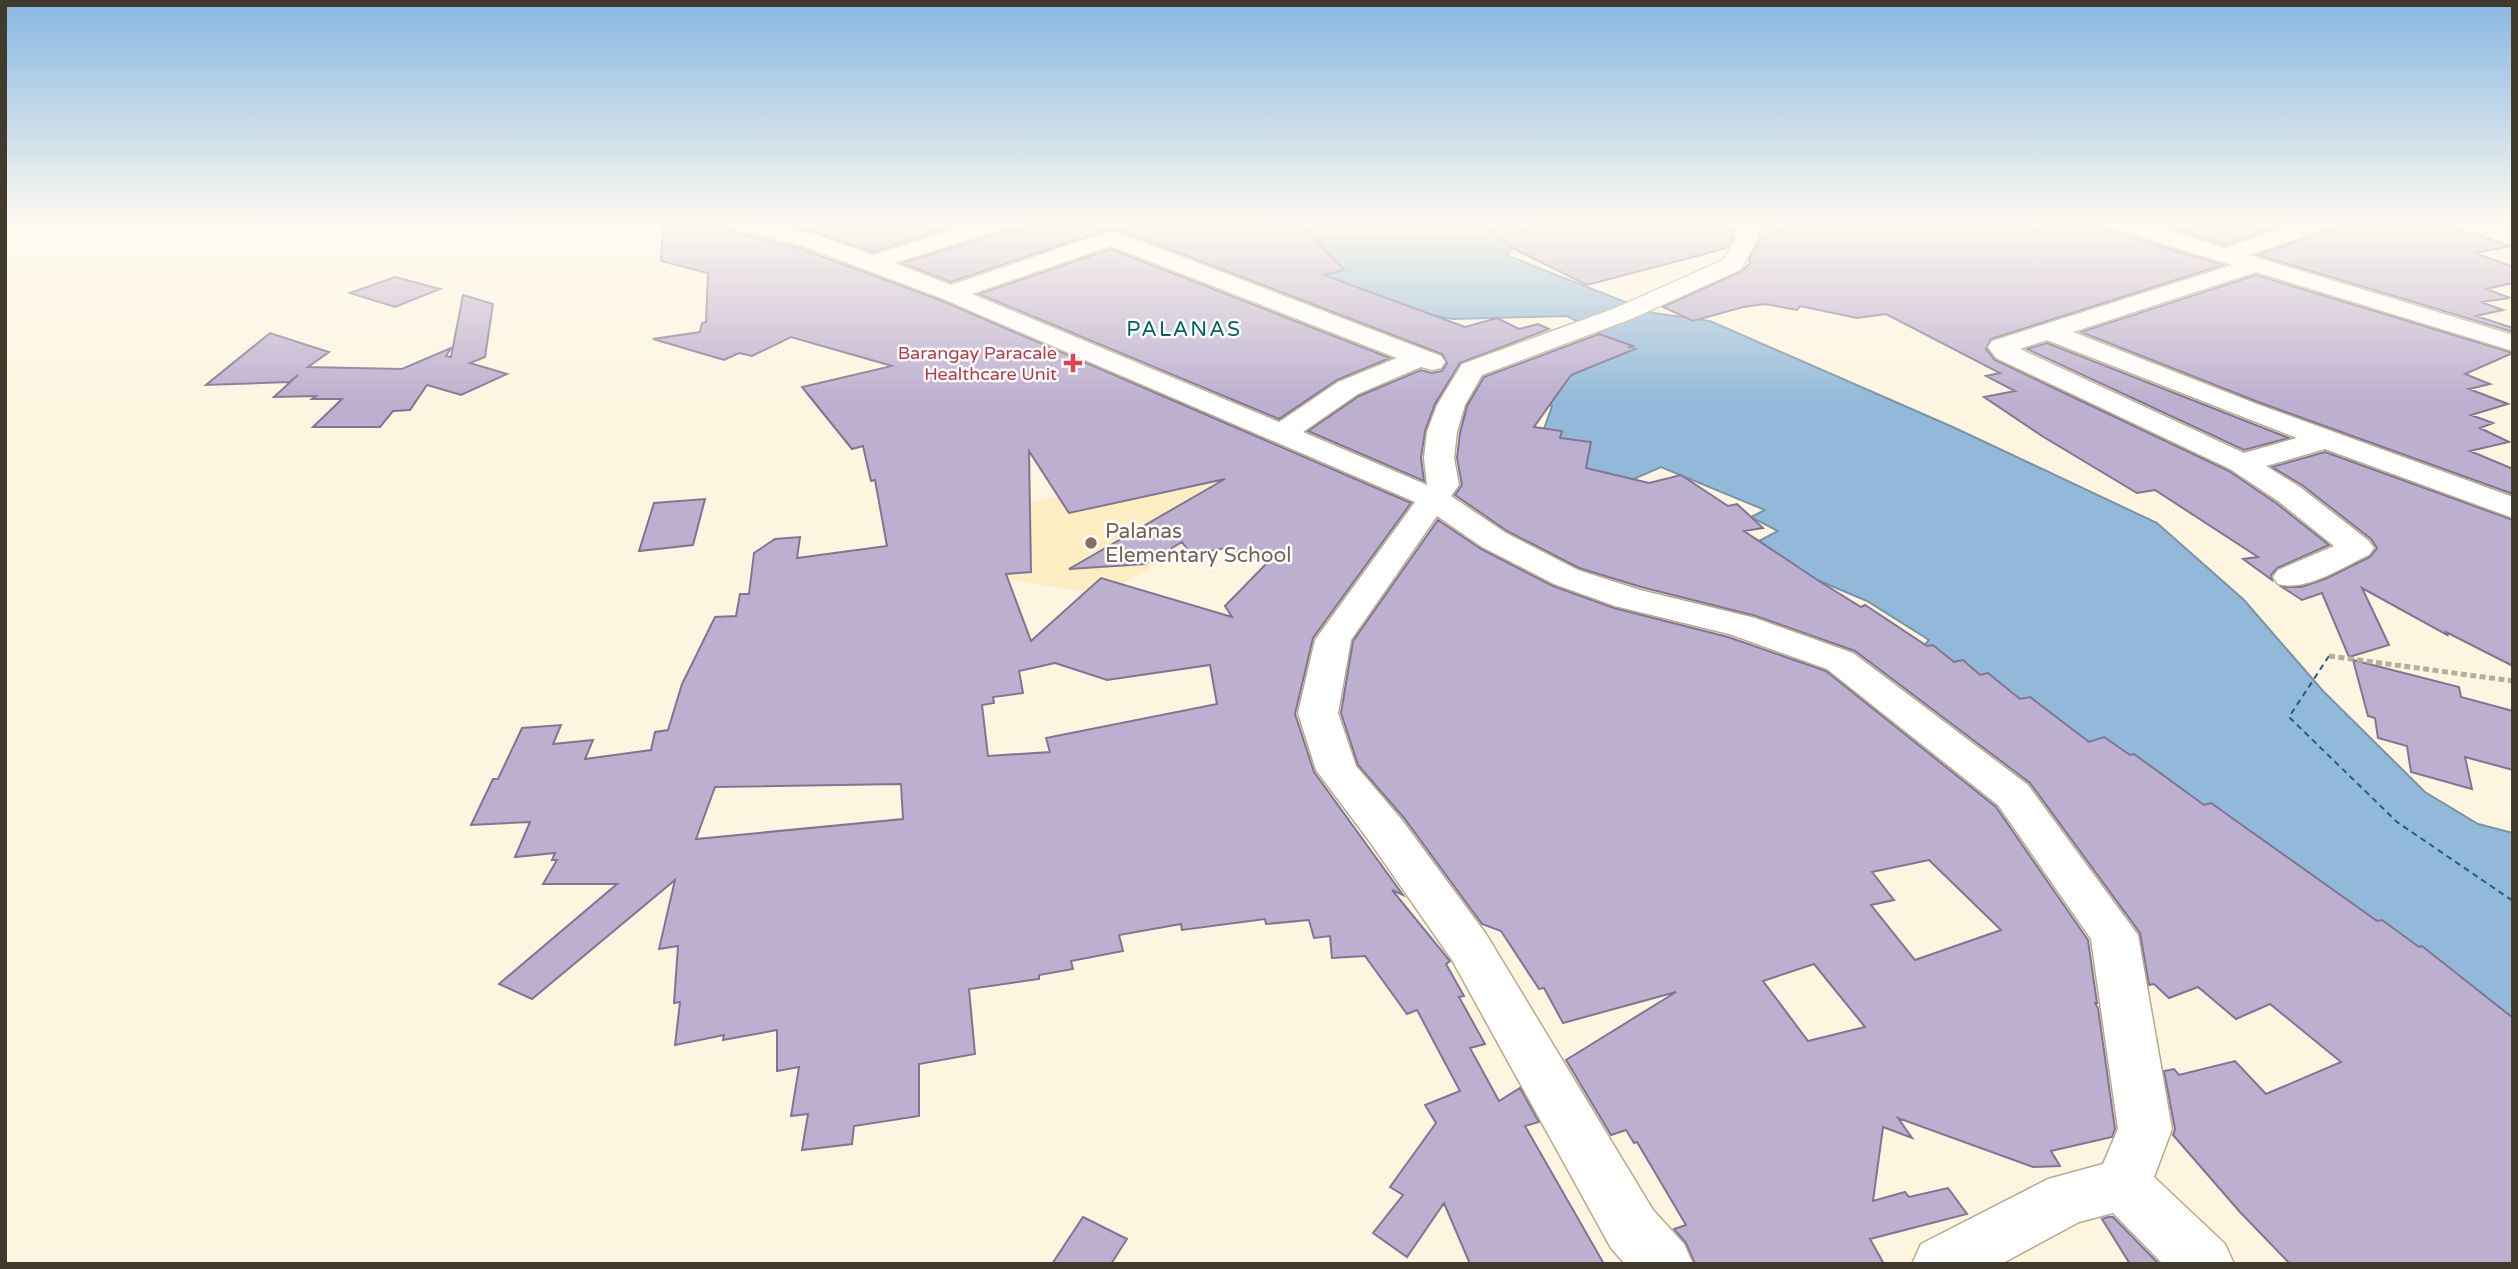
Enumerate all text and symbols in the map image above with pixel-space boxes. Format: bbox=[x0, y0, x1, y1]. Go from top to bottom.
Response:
district label: PALANAS bbox=[1126, 317, 1242, 342]
place label: Barangay Paracale Healthcare Unit bbox=[898, 342, 1057, 385]
marker: Barangay Paracale Healthcare Unit bbox=[1063, 353, 1083, 373]
place label: Palanas Elementary School bbox=[1105, 519, 1292, 568]
marker: Palanas Elementary School bbox=[1083, 535, 1099, 551]

